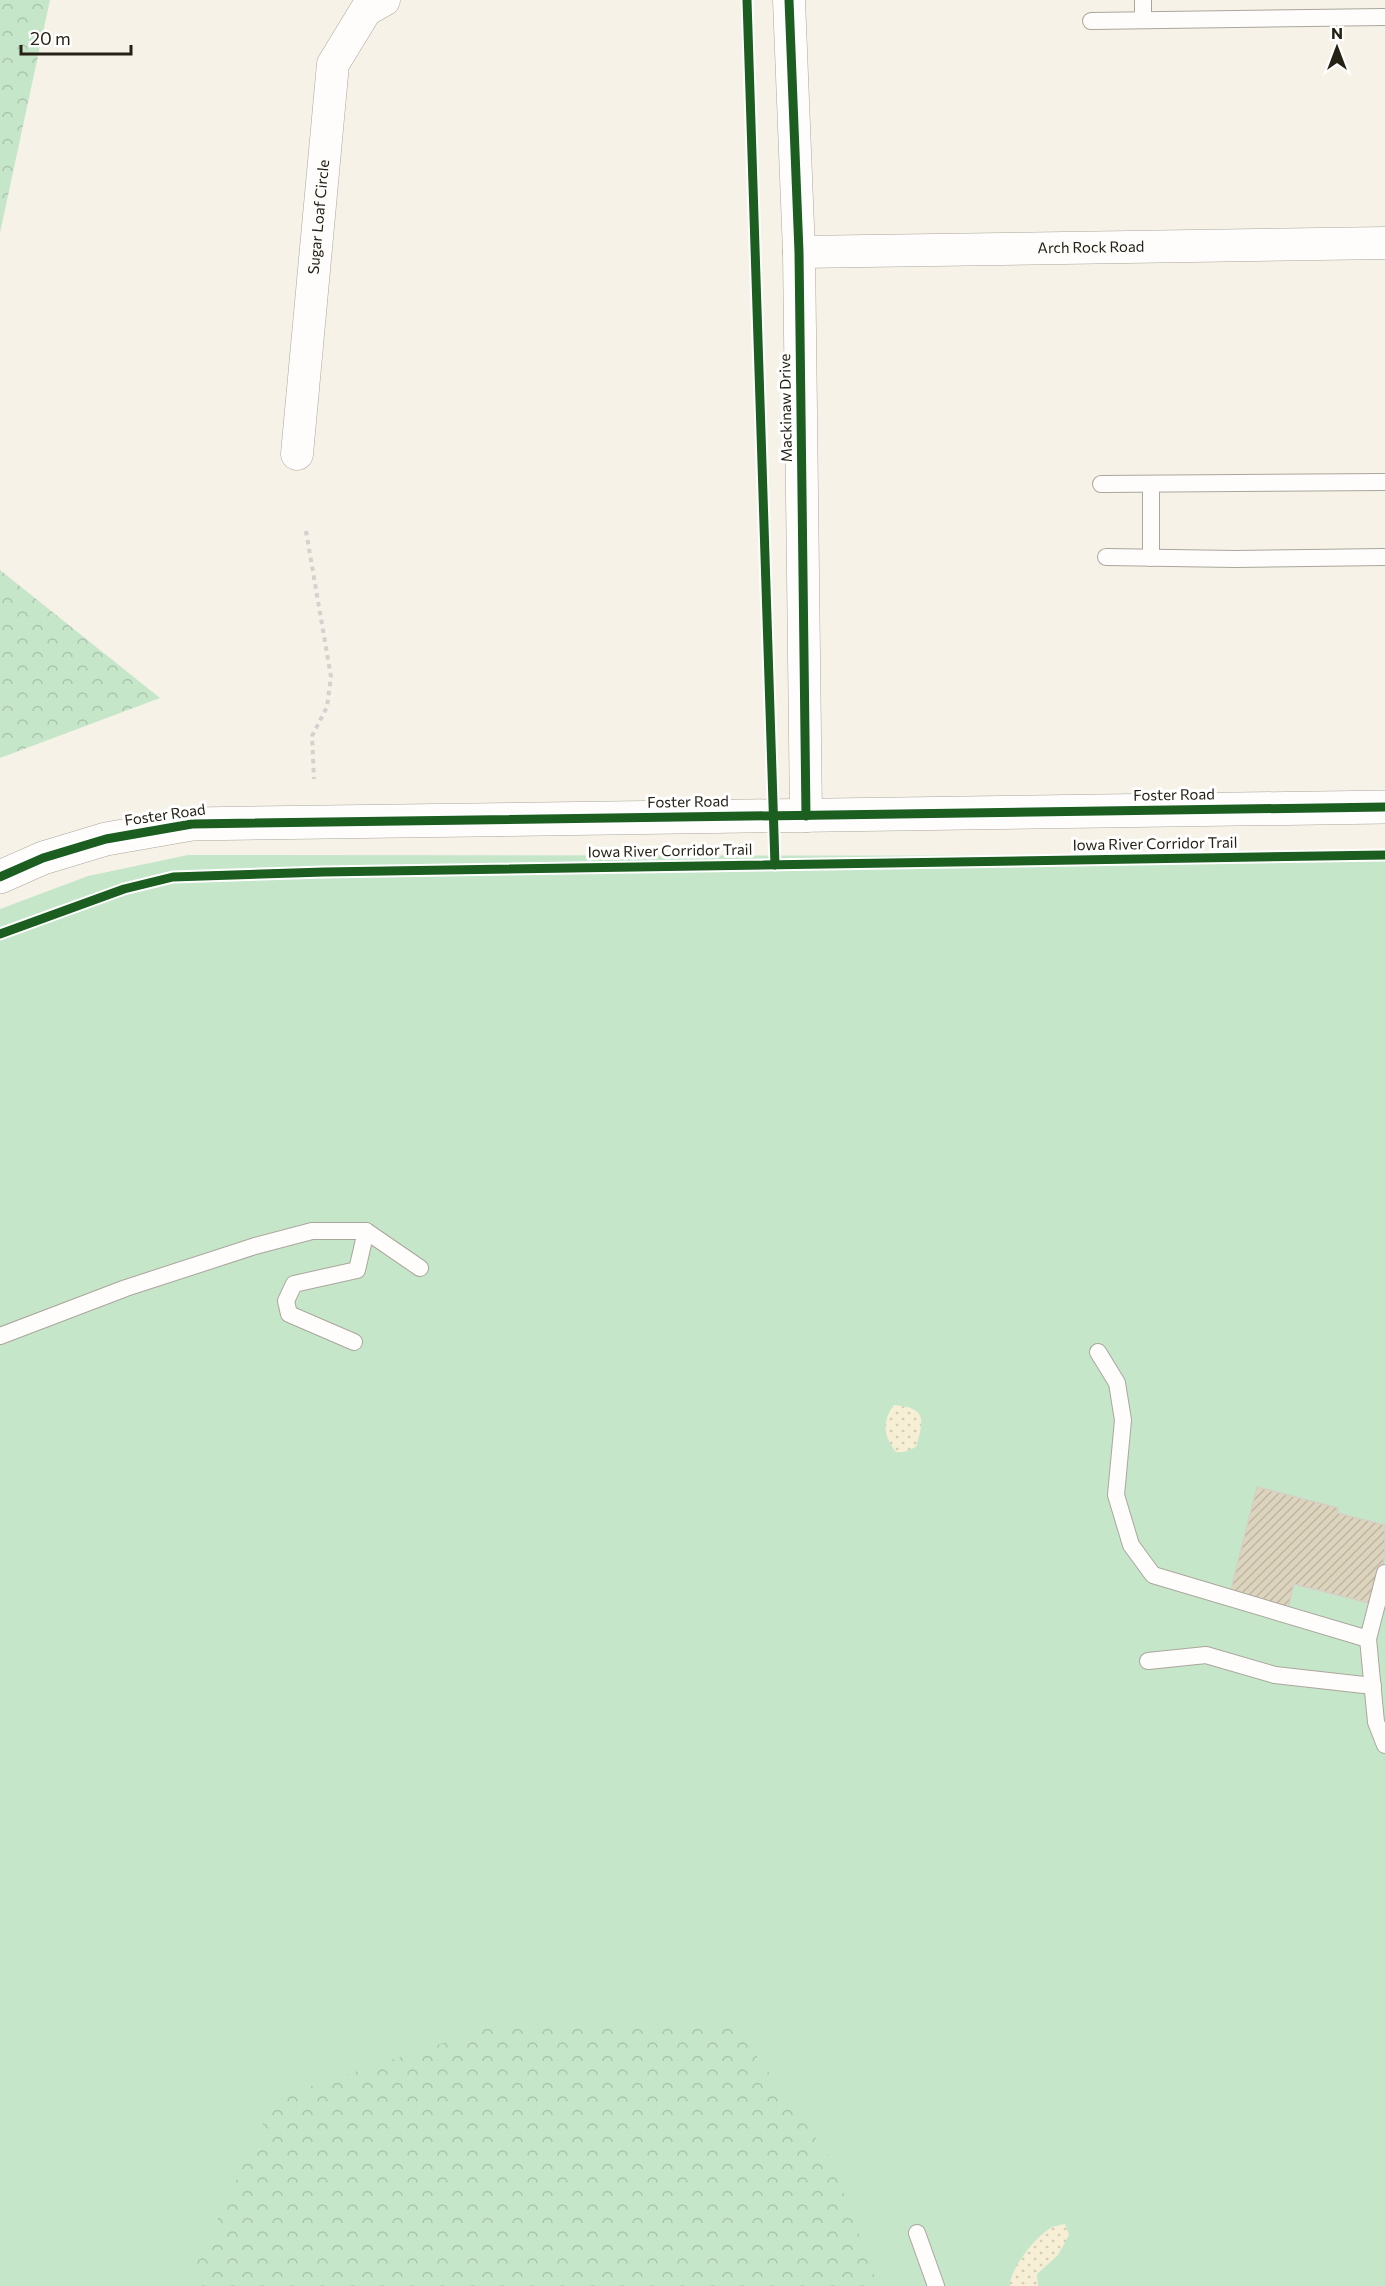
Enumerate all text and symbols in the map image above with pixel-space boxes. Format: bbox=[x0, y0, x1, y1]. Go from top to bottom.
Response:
scale bar bbox=[21, 18, 130, 56]
north arrow bbox=[1307, 18, 1367, 78]
text: N bbox=[1331, 23, 1343, 42]
text: 20 m bbox=[30, 27, 71, 49]
street label: Sugar Loaf Circle bbox=[304, 159, 332, 275]
street label: Arch Rock Road bbox=[1037, 237, 1145, 256]
street label: Mackinaw Drive bbox=[775, 353, 795, 463]
street label: Foster Road bbox=[1133, 784, 1215, 804]
street label: Foster Road bbox=[647, 791, 729, 811]
street label: Foster Road bbox=[123, 799, 207, 829]
street label: Iowa River Corridor Trail bbox=[1072, 833, 1238, 853]
street label: Iowa River Corridor Trail bbox=[587, 840, 753, 860]

